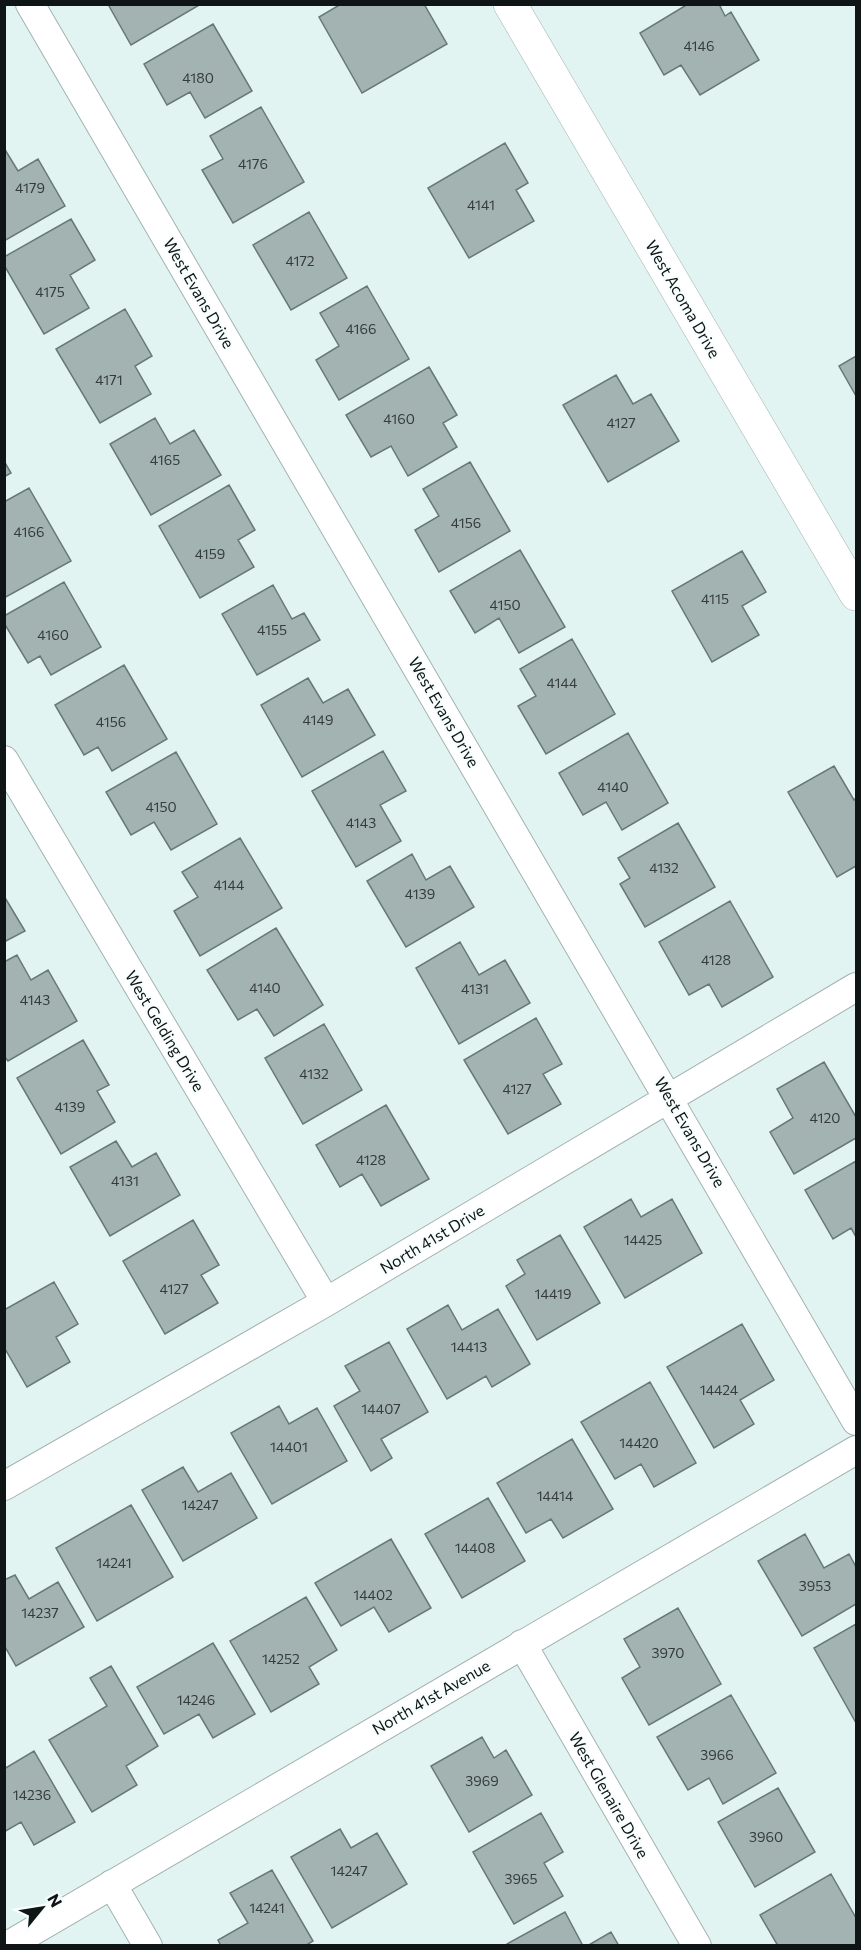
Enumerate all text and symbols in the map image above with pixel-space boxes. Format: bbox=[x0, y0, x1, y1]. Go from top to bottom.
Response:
house number: 4146 bbox=[684, 37, 714, 54]
house number: 4180 bbox=[182, 69, 214, 86]
house number: 4176 bbox=[238, 155, 268, 172]
house number: 4179 bbox=[15, 179, 45, 196]
house number: 4141 bbox=[467, 196, 495, 213]
street label: West Evans Drive bbox=[160, 234, 239, 351]
street label: West Acoma Drive bbox=[642, 237, 725, 361]
house number: 4172 bbox=[285, 252, 315, 269]
house number: 4175 bbox=[35, 283, 65, 300]
house number: 4166 bbox=[346, 320, 376, 337]
house number: 4171 bbox=[95, 371, 123, 388]
house number: 4160 bbox=[383, 410, 415, 427]
house number: 4127 bbox=[606, 414, 636, 431]
house number: 4165 bbox=[150, 451, 180, 468]
house number: 4156 bbox=[451, 514, 481, 531]
house number: 4166 bbox=[14, 523, 44, 540]
house number: 4159 bbox=[195, 545, 225, 562]
house number: 4115 bbox=[701, 590, 729, 607]
house number: 4150 bbox=[489, 596, 521, 613]
house number: 4155 bbox=[257, 621, 287, 638]
house number: 4160 bbox=[37, 626, 69, 643]
street label: West Evans Drive bbox=[405, 653, 484, 770]
house number: 4144 bbox=[547, 674, 578, 691]
house number: 4149 bbox=[303, 711, 333, 728]
house number: 4156 bbox=[96, 713, 126, 730]
house number: 4140 bbox=[597, 778, 629, 795]
house number: 4150 bbox=[145, 798, 177, 815]
house number: 4143 bbox=[346, 814, 376, 831]
house number: 4132 bbox=[649, 859, 679, 876]
house number: 4144 bbox=[214, 876, 245, 893]
house number: 4139 bbox=[405, 885, 435, 902]
house number: 4128 bbox=[701, 951, 731, 968]
street label: West Gelding Drive bbox=[122, 967, 209, 1095]
house number: 4140 bbox=[249, 979, 281, 996]
house number: 4131 bbox=[461, 980, 489, 997]
house number: 4143 bbox=[20, 991, 50, 1008]
house number: 4132 bbox=[299, 1065, 329, 1082]
street label: West Evans Drive bbox=[651, 1073, 730, 1190]
house number: 4127 bbox=[502, 1080, 532, 1097]
house number: 4139 bbox=[55, 1098, 85, 1115]
house number: 4120 bbox=[810, 1109, 840, 1126]
house number: 4128 bbox=[356, 1151, 386, 1168]
house number: 4131 bbox=[111, 1172, 139, 1189]
street label: North 41st Drive bbox=[376, 1200, 487, 1277]
house number: 14425 bbox=[624, 1231, 662, 1248]
house number: 4127 bbox=[159, 1280, 189, 1297]
house number: 14419 bbox=[535, 1285, 571, 1302]
house number: 14413 bbox=[451, 1338, 487, 1355]
house number: 14424 bbox=[700, 1381, 739, 1398]
house number: 14407 bbox=[361, 1400, 401, 1417]
house number: 14420 bbox=[619, 1434, 659, 1451]
house number: 14401 bbox=[270, 1438, 308, 1455]
house number: 14414 bbox=[537, 1487, 574, 1504]
house number: 14247 bbox=[181, 1496, 219, 1513]
house number: 14408 bbox=[455, 1539, 495, 1556]
house number: 14241 bbox=[96, 1554, 132, 1571]
house number: 3953 bbox=[799, 1577, 831, 1594]
house number: 14402 bbox=[353, 1586, 393, 1603]
house number: 14237 bbox=[21, 1604, 59, 1621]
house number: 3970 bbox=[652, 1644, 684, 1661]
house number: 14252 bbox=[262, 1650, 300, 1667]
street label: North 41st Avenue bbox=[368, 1655, 493, 1738]
house number: 14246 bbox=[177, 1691, 215, 1708]
street label: West Glenaire Drive bbox=[566, 1728, 653, 1861]
house number: 3966 bbox=[700, 1746, 734, 1763]
house number: 3969 bbox=[465, 1772, 499, 1789]
house number: 14236 bbox=[13, 1786, 51, 1803]
house number: 3960 bbox=[749, 1828, 783, 1845]
house number: 14247 bbox=[330, 1862, 368, 1879]
house number: 3965 bbox=[504, 1870, 538, 1887]
north arrow bbox=[12, 1878, 72, 1938]
text: N bbox=[44, 1890, 67, 1910]
house number: 14241 bbox=[249, 1899, 285, 1916]

